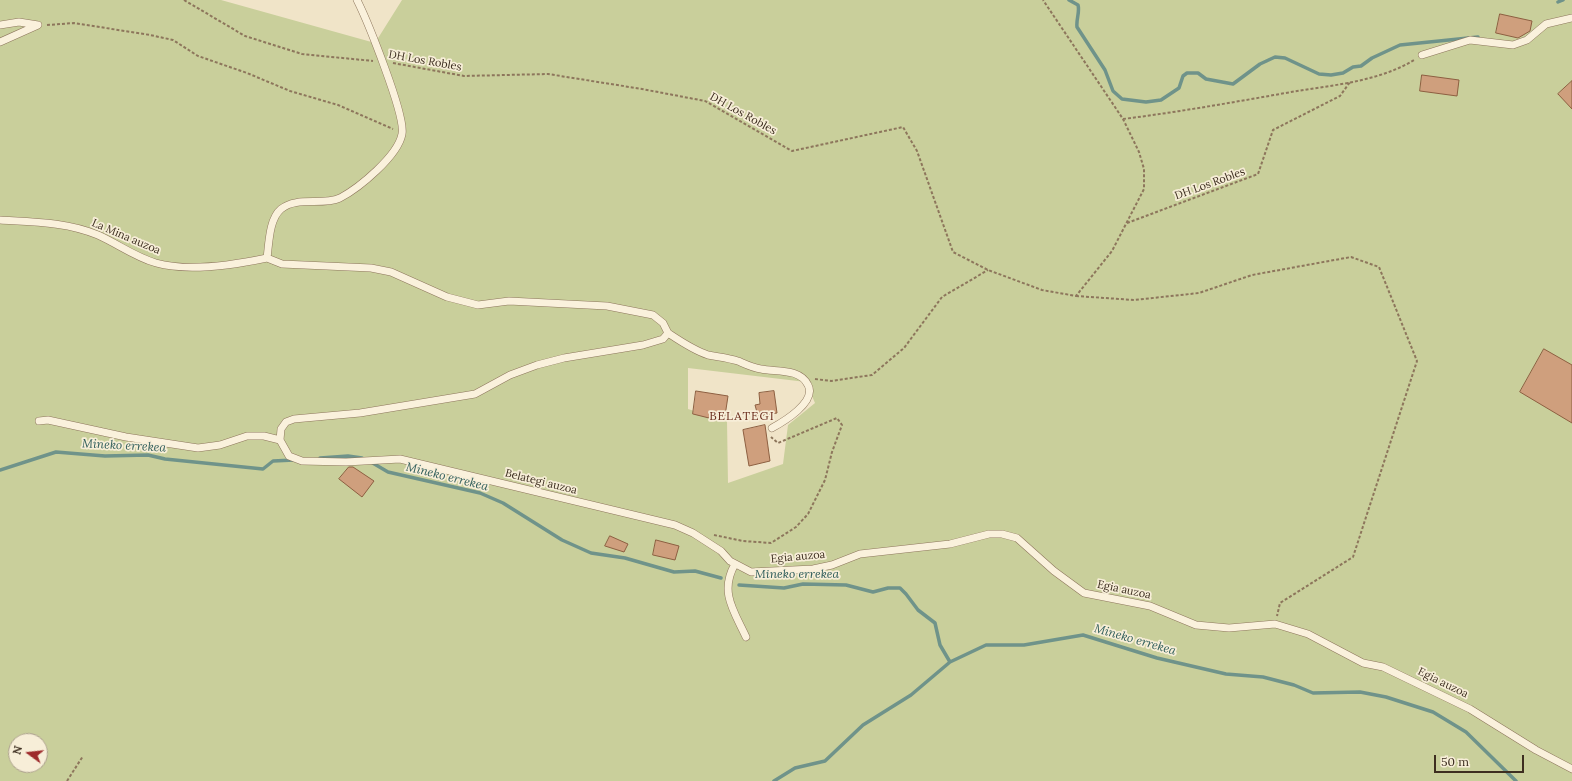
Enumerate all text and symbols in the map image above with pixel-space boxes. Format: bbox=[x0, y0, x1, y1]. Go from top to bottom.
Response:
street label: DH Los Robles bbox=[387, 48, 463, 74]
street label: DH Los Robles bbox=[707, 90, 779, 138]
street label: DH Los Robles bbox=[1173, 165, 1247, 203]
street label: La Mina auzoa bbox=[90, 217, 162, 257]
district label: BELATEGI bbox=[709, 410, 775, 424]
water label: Mineko errekea bbox=[82, 437, 166, 455]
water label: Mineko errekea bbox=[404, 460, 490, 494]
street label: Belategi auzoa bbox=[504, 467, 578, 497]
street label: Egia auzoa bbox=[770, 548, 826, 566]
water label: Mineko errekea bbox=[755, 568, 839, 582]
street label: Egia auzoa bbox=[1096, 578, 1152, 602]
water label: Mineko errekea bbox=[1093, 621, 1177, 659]
street label: Egia auzoa bbox=[1416, 665, 1470, 701]
north arrow bbox=[8, 733, 48, 773]
text: N bbox=[10, 744, 25, 756]
scale bar bbox=[1436, 747, 1526, 773]
text: 50 m bbox=[1441, 754, 1469, 769]

